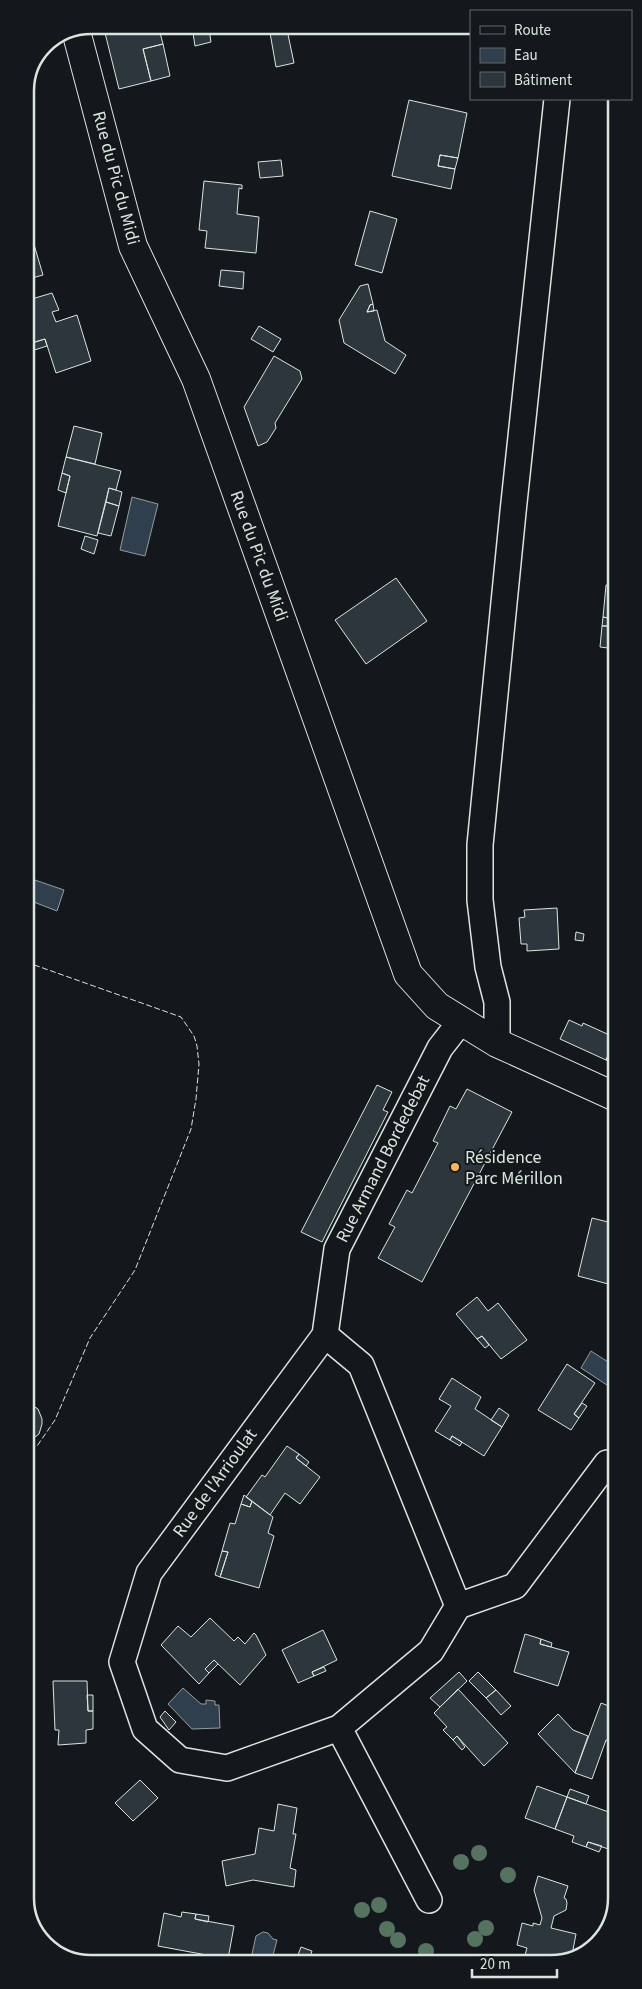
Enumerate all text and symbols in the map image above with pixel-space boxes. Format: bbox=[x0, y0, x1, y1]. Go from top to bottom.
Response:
legend bbox=[470, 10, 632, 100]
text: Route bbox=[514, 20, 551, 41]
text: Eau bbox=[514, 45, 538, 66]
text: Bâtiment bbox=[514, 70, 572, 91]
street label: Rue du Pic du Midi bbox=[86, 108, 146, 248]
street label: Rue du Pic du Midi bbox=[224, 487, 294, 625]
street label: Rue Armand Bordedebat bbox=[330, 1071, 436, 1247]
place label: Résidence Parc Mérillon bbox=[465, 1145, 563, 1191]
marker: Résidence Parc Mérillon bbox=[449, 1161, 461, 1173]
street label: Rue de l'Arrioulat bbox=[167, 1424, 263, 1542]
scale bar bbox=[472, 1946, 557, 1978]
text: 20 m bbox=[480, 1954, 510, 1975]

